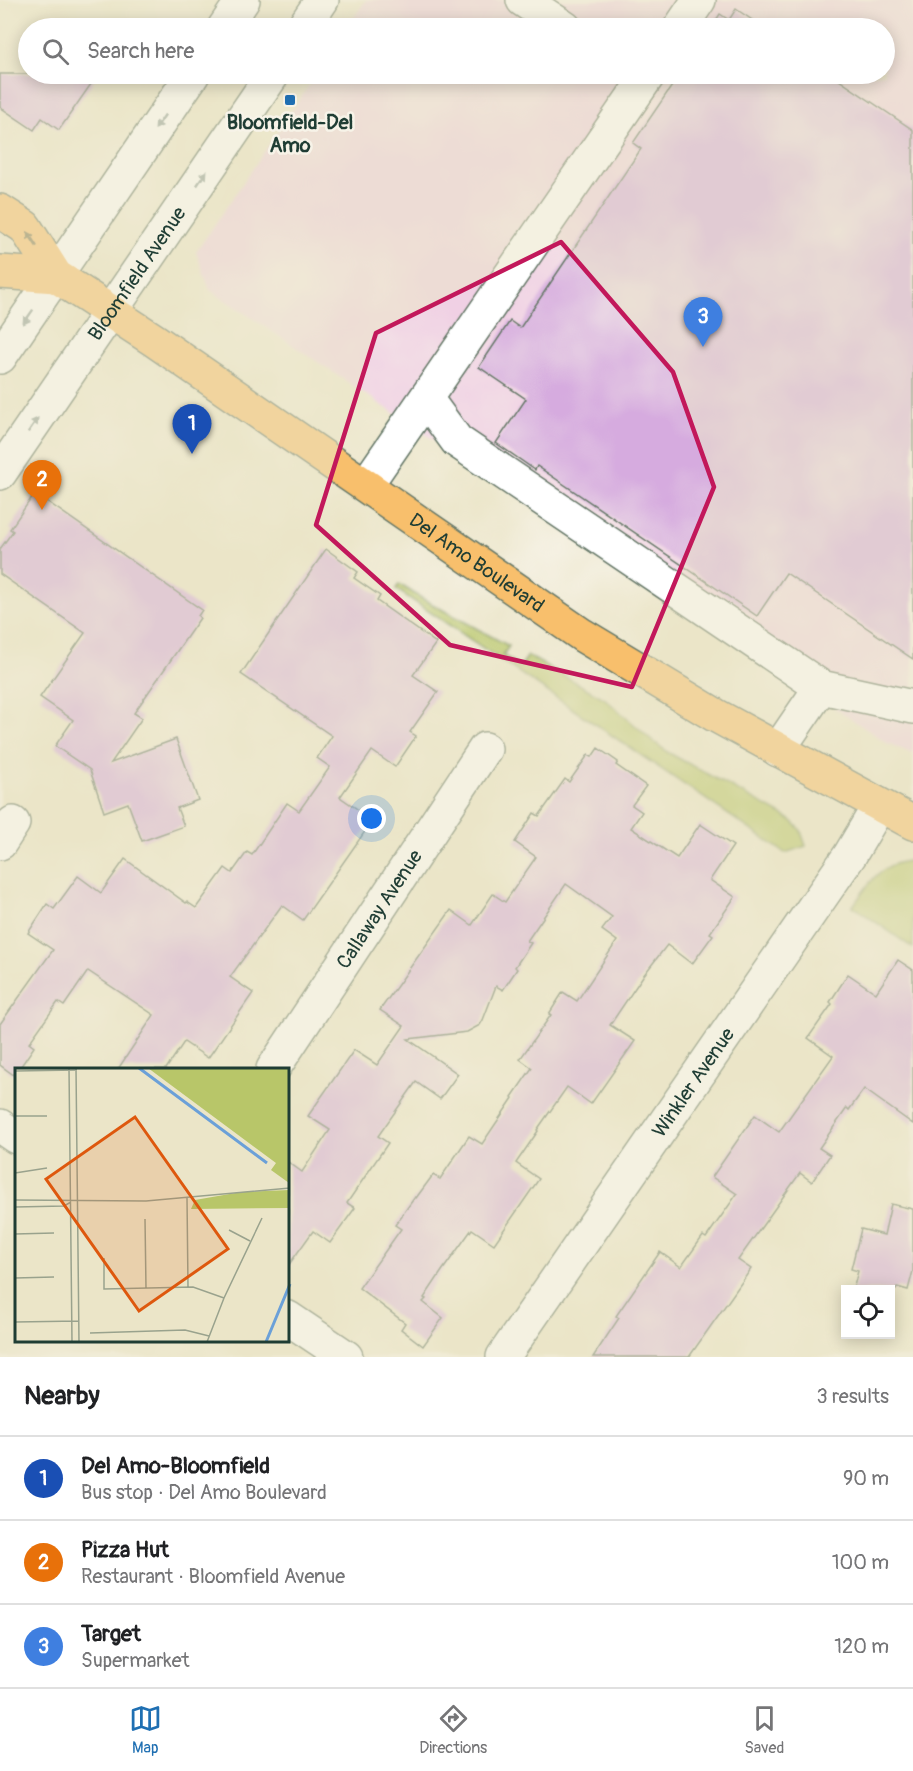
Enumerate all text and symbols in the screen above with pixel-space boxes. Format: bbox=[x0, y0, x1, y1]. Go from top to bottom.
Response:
search box bbox=[18, 18, 895, 84]
icon: search bbox=[39, 35, 72, 68]
text: Search here bbox=[87, 37, 194, 65]
marker: Bloomfield-Del Amo bbox=[283, 93, 297, 107]
place label: Bloomfield-Del Amo bbox=[227, 110, 353, 158]
one-way arrow bbox=[155, 114, 166, 130]
one-way arrow bbox=[196, 170, 208, 186]
street label: Bloomfield Avenue bbox=[82, 201, 191, 345]
one-way arrow bbox=[27, 231, 38, 247]
pin: 3 bbox=[684, 298, 722, 347]
one-way arrow bbox=[22, 308, 34, 324]
pin: 1 bbox=[172, 404, 212, 454]
one-way arrow bbox=[27, 417, 39, 433]
pin: 2 bbox=[22, 460, 62, 510]
street label: Del Amo Boulevard bbox=[405, 507, 549, 618]
your location bbox=[357, 804, 386, 833]
street label: Callaway Avenue bbox=[331, 845, 428, 973]
street label: Winkler Avenue bbox=[646, 1022, 740, 1142]
inset map bbox=[15, 1068, 290, 1342]
map controls bbox=[841, 1285, 895, 1339]
button: locate bbox=[841, 1285, 895, 1339]
text: Nearby bbox=[24, 1380, 100, 1412]
text: 3 results bbox=[817, 1384, 889, 1409]
text: Del Amo-Bloomfield bbox=[81, 1452, 270, 1480]
text: 1 bbox=[40, 1466, 47, 1491]
text: 90 m bbox=[843, 1466, 889, 1491]
text: Bus stop · Del Amo Boulevard bbox=[81, 1480, 327, 1505]
text: Pizza Hut bbox=[81, 1536, 169, 1564]
text: 2 bbox=[38, 1550, 49, 1575]
text: 100 m bbox=[832, 1550, 889, 1575]
text: Restaurant · Bloomfield Avenue bbox=[81, 1564, 345, 1589]
text: Target bbox=[81, 1620, 141, 1648]
text: 3 bbox=[38, 1634, 49, 1659]
text: 120 m bbox=[834, 1634, 889, 1659]
text: Supermarket bbox=[81, 1648, 190, 1673]
tab: Map bbox=[129, 1702, 162, 1758]
tab: Directions bbox=[419, 1702, 487, 1758]
tab: Saved bbox=[745, 1702, 784, 1758]

